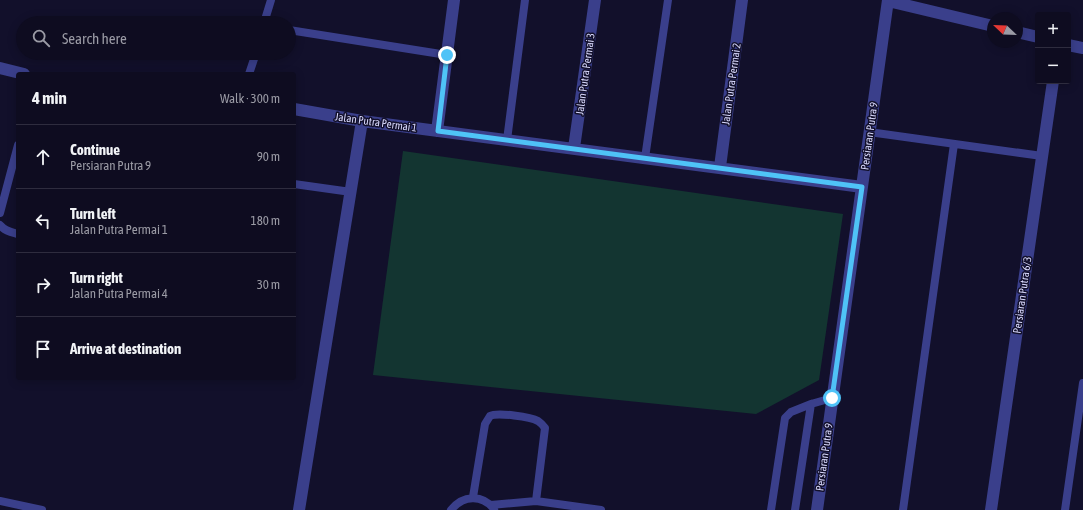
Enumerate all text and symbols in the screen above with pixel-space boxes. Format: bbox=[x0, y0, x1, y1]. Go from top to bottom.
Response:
north arrow bbox=[987, 12, 1023, 48]
map controls bbox=[1035, 12, 1071, 84]
button: + bbox=[1035, 12, 1071, 48]
search box bbox=[16, 16, 296, 60]
icon: search bbox=[30, 27, 52, 49]
text: Search here bbox=[62, 30, 127, 47]
street label: Jalan Putra Permai 3 bbox=[573, 32, 597, 116]
street label: Jalan Putra Permai 2 bbox=[719, 42, 743, 126]
route end bbox=[438, 46, 456, 64]
button: − bbox=[1035, 48, 1071, 84]
text: 4 min bbox=[32, 88, 67, 108]
text: Walk · 300 m bbox=[220, 91, 280, 106]
street label: Persiaran Putra 9 bbox=[858, 101, 880, 171]
street label: Jalan Putra Permai 1 bbox=[334, 110, 418, 134]
text: Continue bbox=[70, 141, 120, 158]
icon: ahead bbox=[32, 146, 54, 168]
text: 90 m bbox=[257, 149, 280, 164]
text: Persiaran Putra 9 bbox=[70, 158, 151, 173]
text: Turn left bbox=[70, 205, 116, 222]
icon: left bbox=[32, 210, 54, 232]
text: 180 m bbox=[251, 213, 280, 228]
text: Jalan Putra Permai 1 bbox=[70, 222, 168, 237]
street label: Persiaran Putra 6/3 bbox=[1011, 256, 1033, 334]
text: Turn right bbox=[70, 269, 123, 286]
icon: right bbox=[32, 274, 54, 296]
text: 30 m bbox=[257, 277, 280, 292]
text: Jalan Putra Permai 4 bbox=[70, 286, 168, 301]
icon: arrive bbox=[32, 338, 54, 360]
text: Arrive at destination bbox=[70, 340, 181, 357]
route start bbox=[823, 389, 841, 407]
street label: Persiaran Putra 9 bbox=[813, 422, 835, 492]

